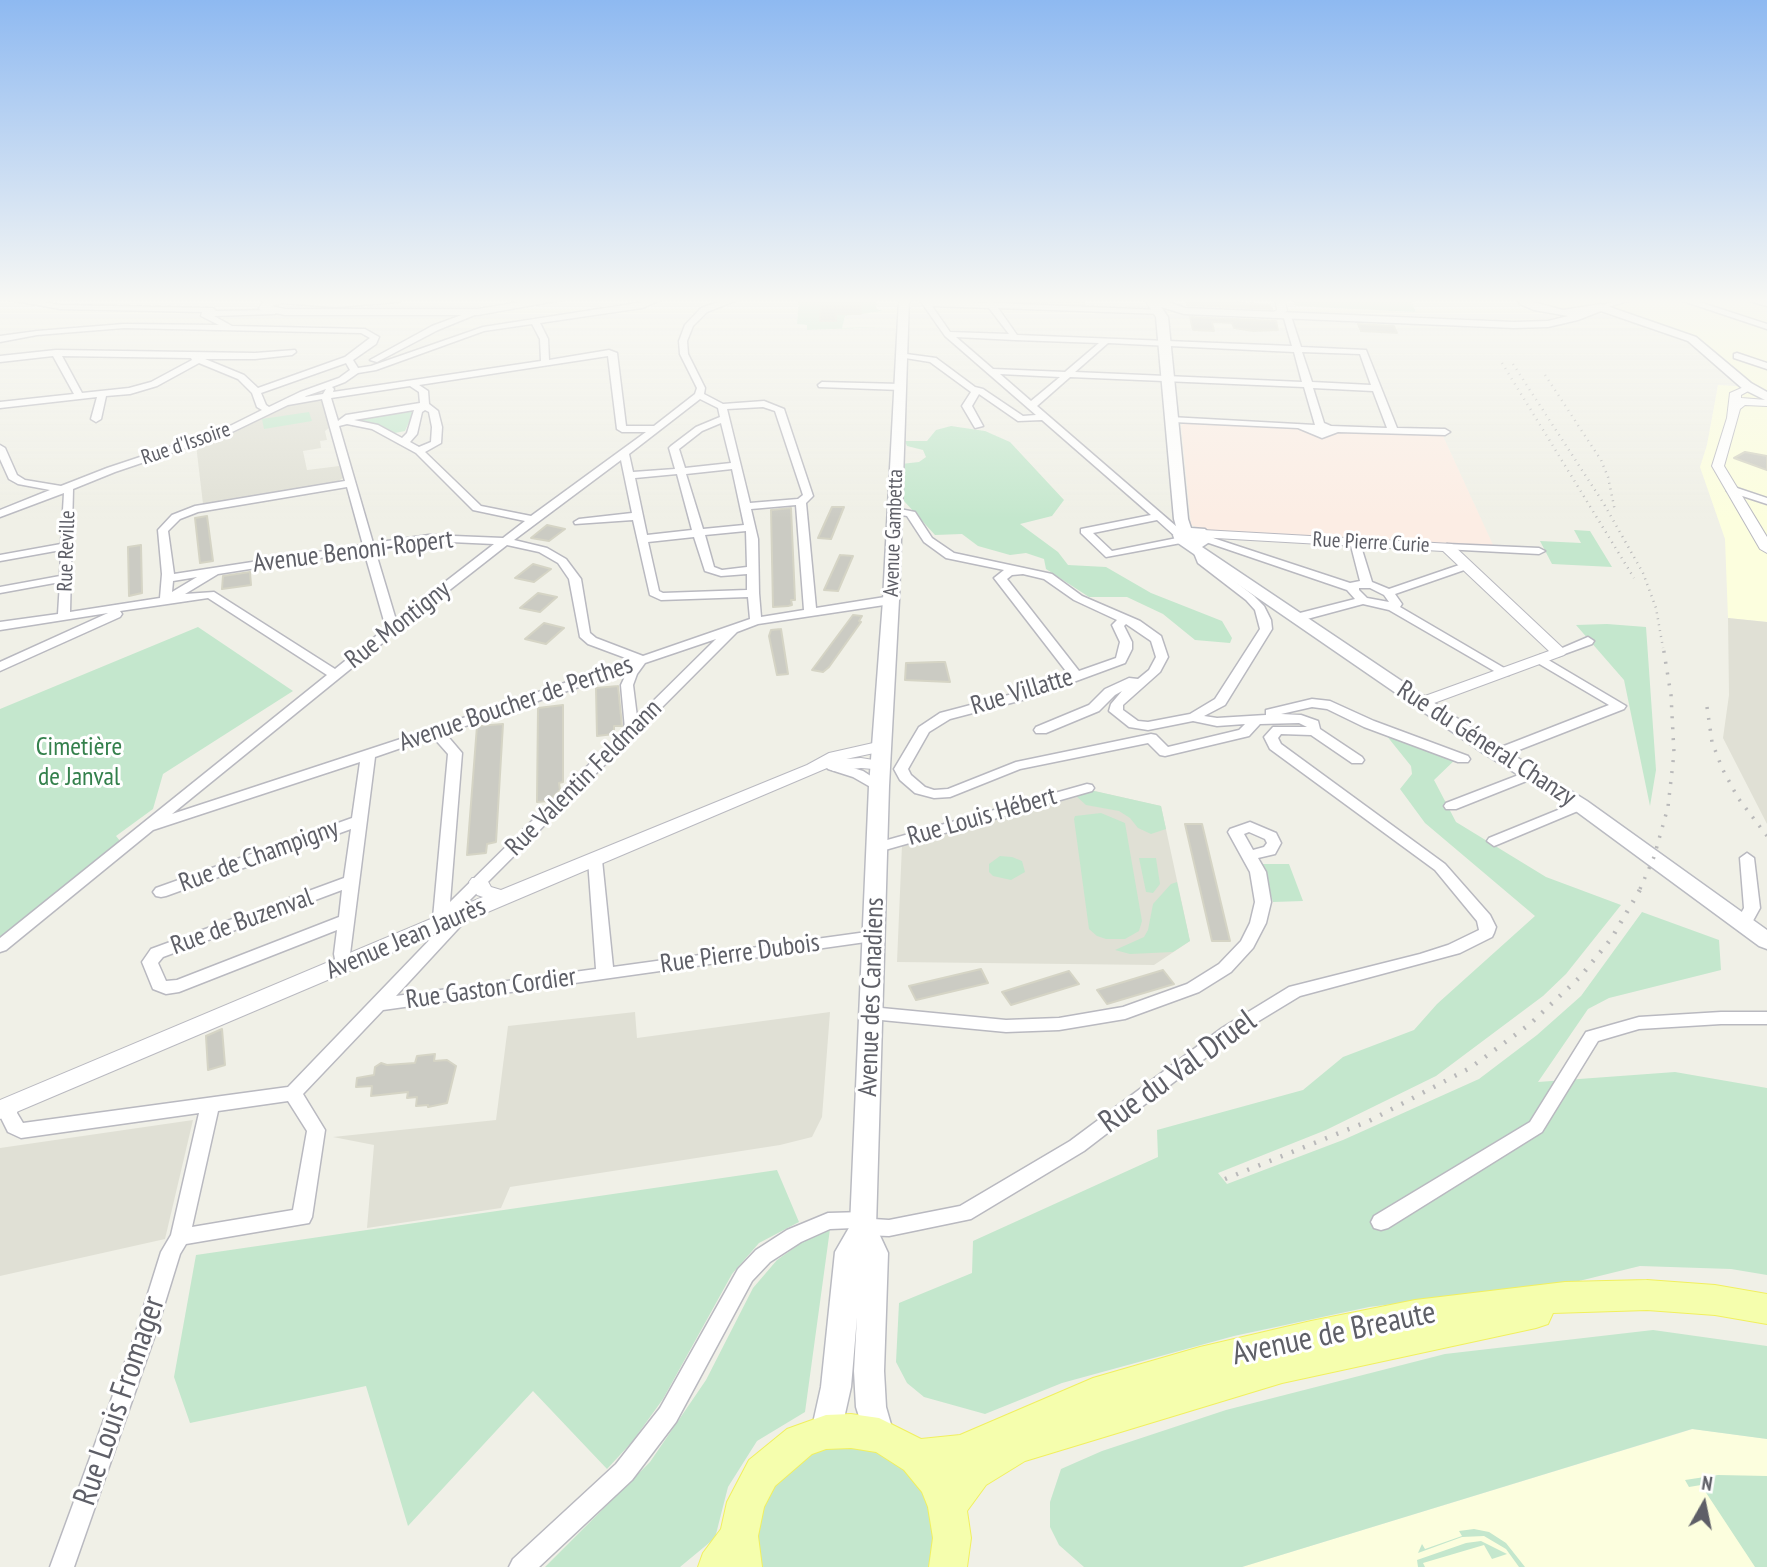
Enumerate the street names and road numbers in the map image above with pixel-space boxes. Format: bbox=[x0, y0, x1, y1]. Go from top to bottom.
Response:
street label: Rue d'Issoire bbox=[138, 417, 234, 471]
street label: Avenue Gambetta bbox=[879, 469, 909, 597]
street label: Rue Reville bbox=[53, 510, 81, 592]
street label: Avenue Benoni-Ropert bbox=[251, 524, 455, 580]
street label: Rue Pierre Curie bbox=[1312, 527, 1430, 559]
street label: Rue Montigny bbox=[339, 574, 457, 676]
street label: Avenue Boucher de Perthes bbox=[395, 649, 637, 759]
street label: Rue Villatte bbox=[967, 662, 1077, 722]
street label: Rue du Géneral Chanzy bbox=[1391, 675, 1581, 813]
street label: Rue Valentin Feldmann bbox=[499, 693, 669, 863]
street label: Rue Louis Hébert bbox=[904, 781, 1060, 853]
street label: Rue de Champigny bbox=[175, 813, 343, 899]
street label: Rue de Buzenval bbox=[167, 882, 317, 962]
street label: Avenue Jean Jaurès bbox=[322, 891, 490, 987]
street label: Avenue des Canadiens bbox=[853, 897, 891, 1097]
street label: Rue Pierre Dubois bbox=[658, 927, 822, 981]
street label: Rue Gaston Cordier bbox=[404, 962, 578, 1016]
street label: Rue du Val Druel bbox=[1092, 1002, 1264, 1142]
street label: Rue Louis Fromager bbox=[66, 1291, 174, 1511]
street label: Avenue de Breaute bbox=[1229, 1294, 1439, 1374]

